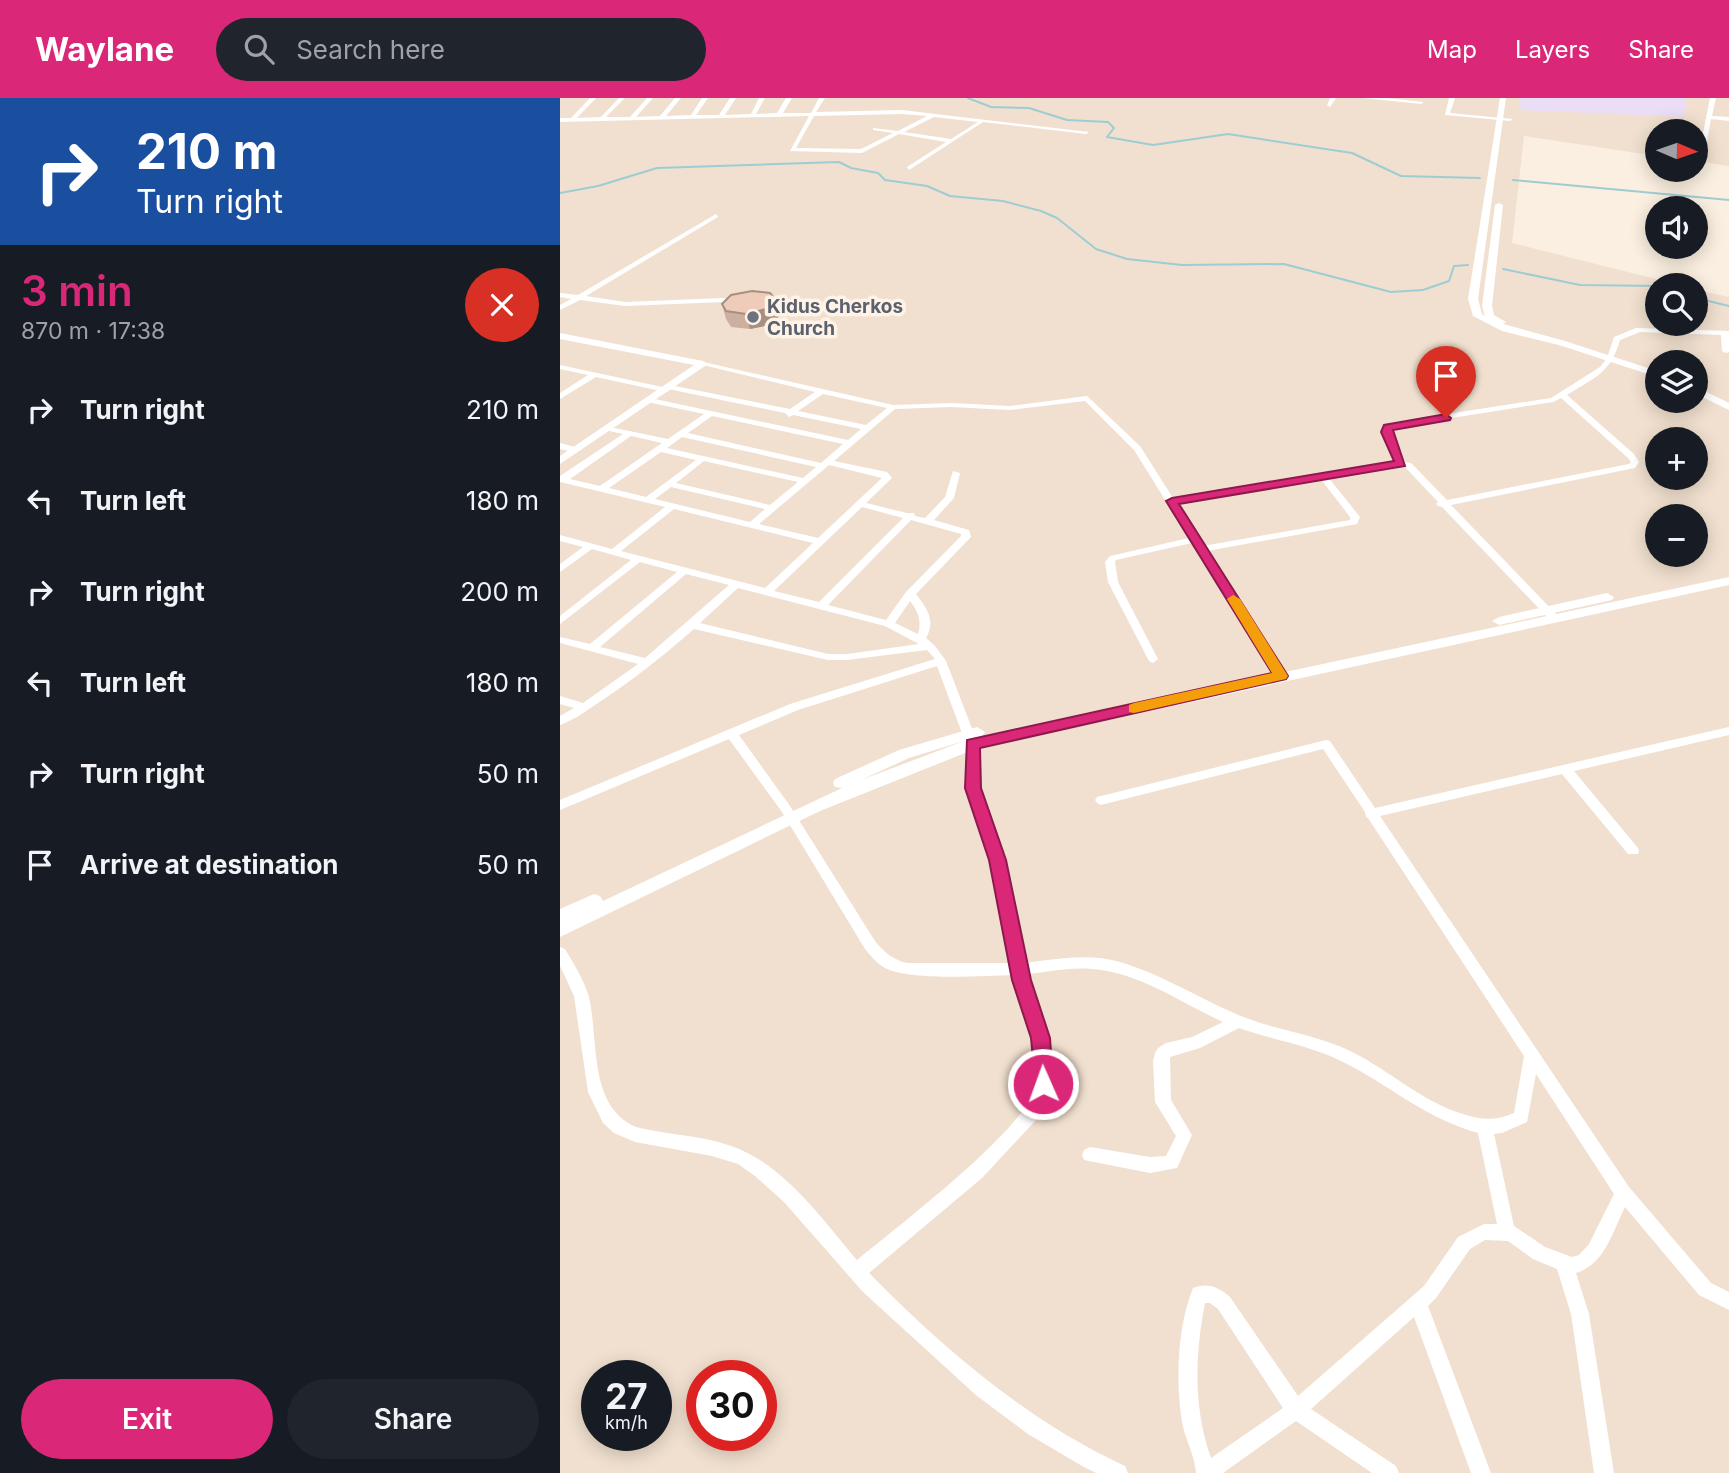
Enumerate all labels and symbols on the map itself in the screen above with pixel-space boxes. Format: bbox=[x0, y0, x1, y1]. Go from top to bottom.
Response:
north arrow bbox=[1645, 119, 1708, 182]
place label: Kidus Cherkos Church bbox=[767, 295, 903, 340]
marker: Kidus Cherkos Church bbox=[745, 309, 761, 325]
pin bbox=[1416, 346, 1476, 418]
position arrow bbox=[1006, 1047, 1080, 1121]
speed limit sign: 30 bbox=[686, 1360, 777, 1451]

